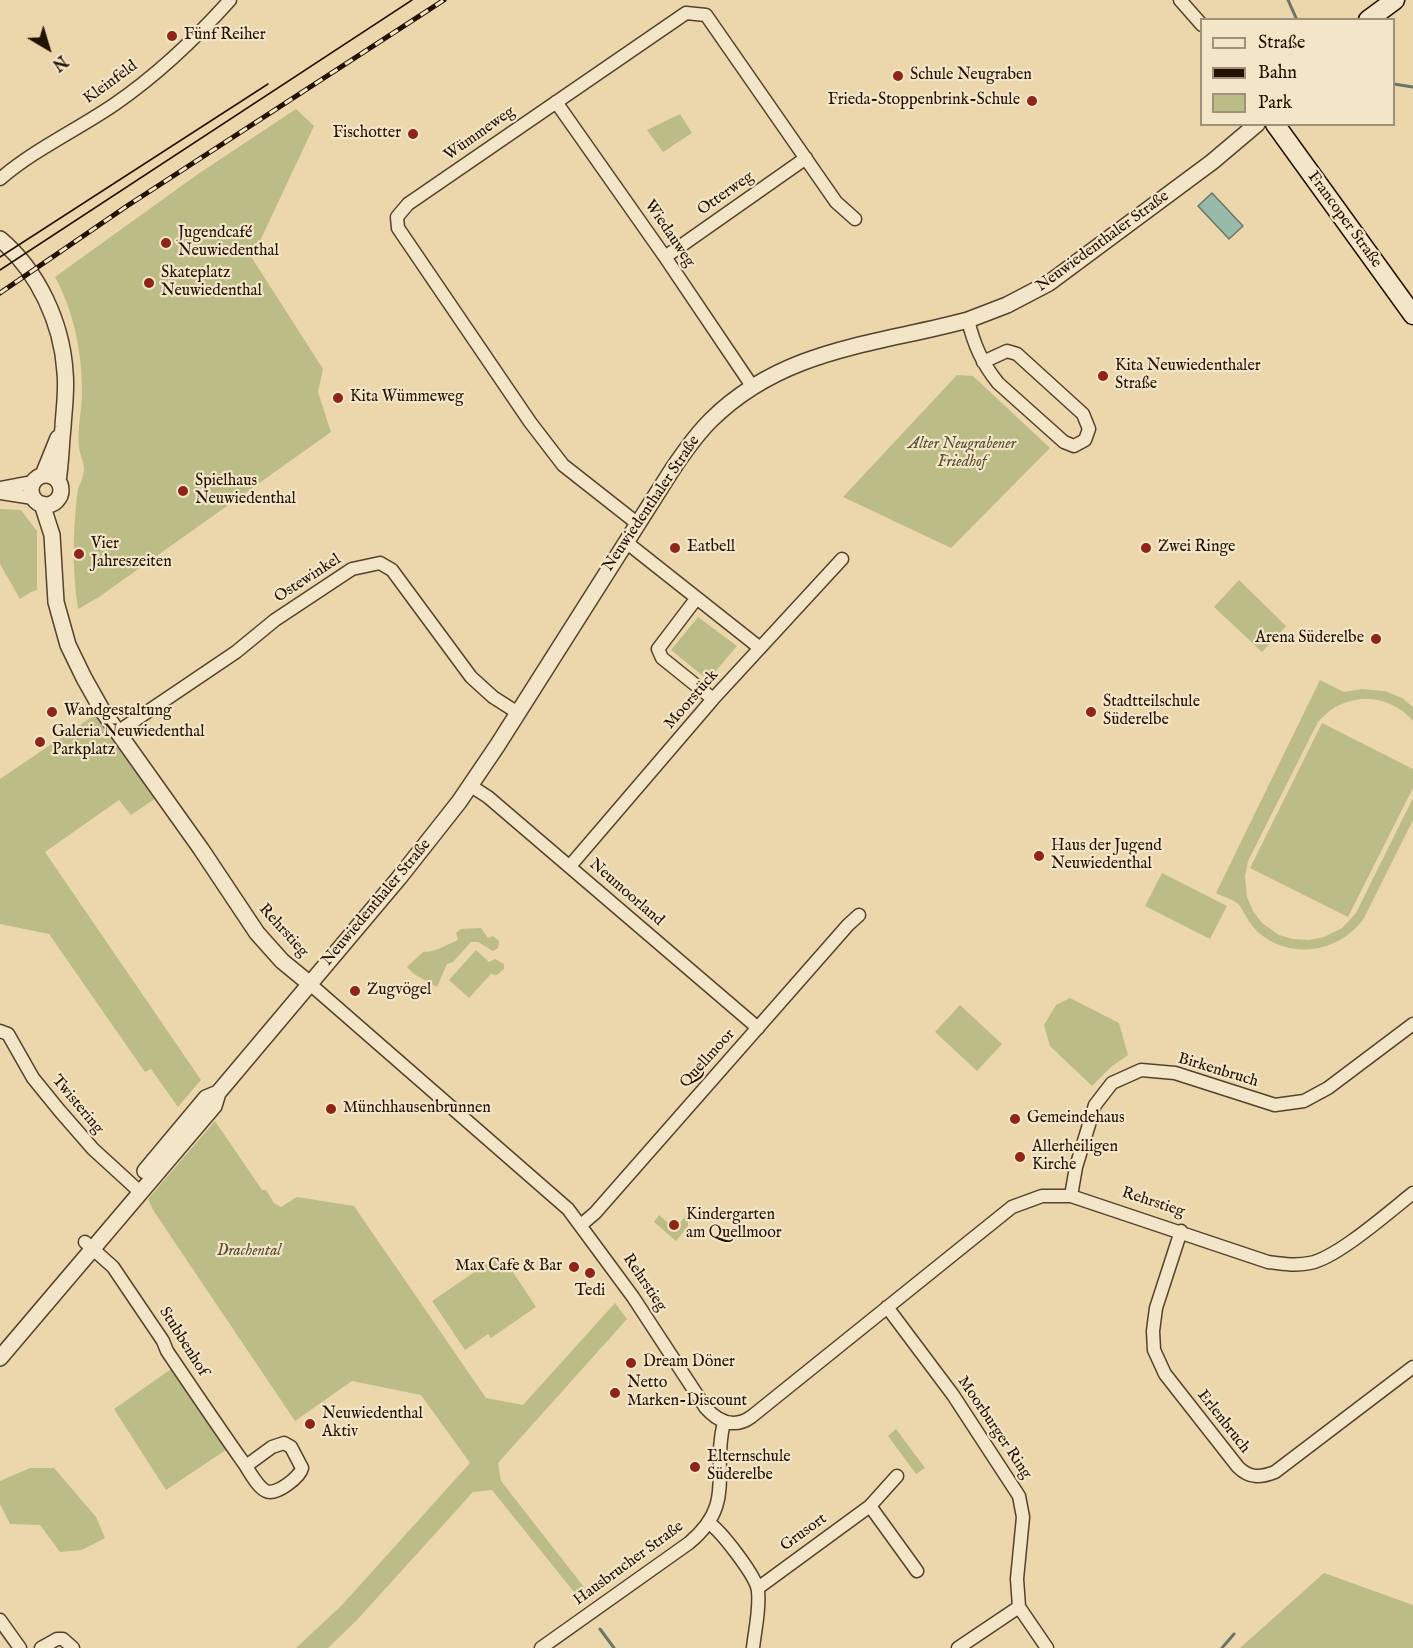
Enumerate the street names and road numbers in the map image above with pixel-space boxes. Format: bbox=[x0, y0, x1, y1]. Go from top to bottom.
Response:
street label: Kleinfeld bbox=[80, 57, 142, 109]
street label: Wümmeweg bbox=[441, 103, 519, 165]
street label: Otterweg bbox=[694, 168, 758, 220]
street label: Francoper Straße bbox=[1303, 168, 1385, 272]
street label: Neuwiedenthaler Straße bbox=[1033, 187, 1173, 297]
street label: Wiedauweg bbox=[640, 197, 698, 271]
street label: Neuwiedenthaler Straße bbox=[599, 433, 705, 575]
street label: Ostewinkel bbox=[271, 550, 345, 608]
street label: Moorstück bbox=[661, 666, 723, 734]
street label: Neuwiedenthaler Straße bbox=[318, 836, 436, 970]
street label: Neumoorland bbox=[585, 855, 667, 931]
street label: Rehrstieg bbox=[254, 900, 312, 962]
street label: Quellmoor bbox=[676, 1025, 740, 1093]
street label: Birkenbruch bbox=[1176, 1050, 1260, 1092]
street label: Twistering bbox=[47, 1072, 107, 1138]
street label: Rehrstieg bbox=[1119, 1184, 1187, 1222]
street label: Rehrstieg bbox=[618, 1251, 670, 1315]
street label: Stubbenhof bbox=[154, 1304, 212, 1380]
street label: Moorburger Ring bbox=[953, 1373, 1035, 1483]
street label: Erlenbruch bbox=[1192, 1386, 1254, 1458]
street label: Grusort bbox=[777, 1510, 831, 1556]
street label: Hausbrucher Straße bbox=[570, 1518, 688, 1610]

